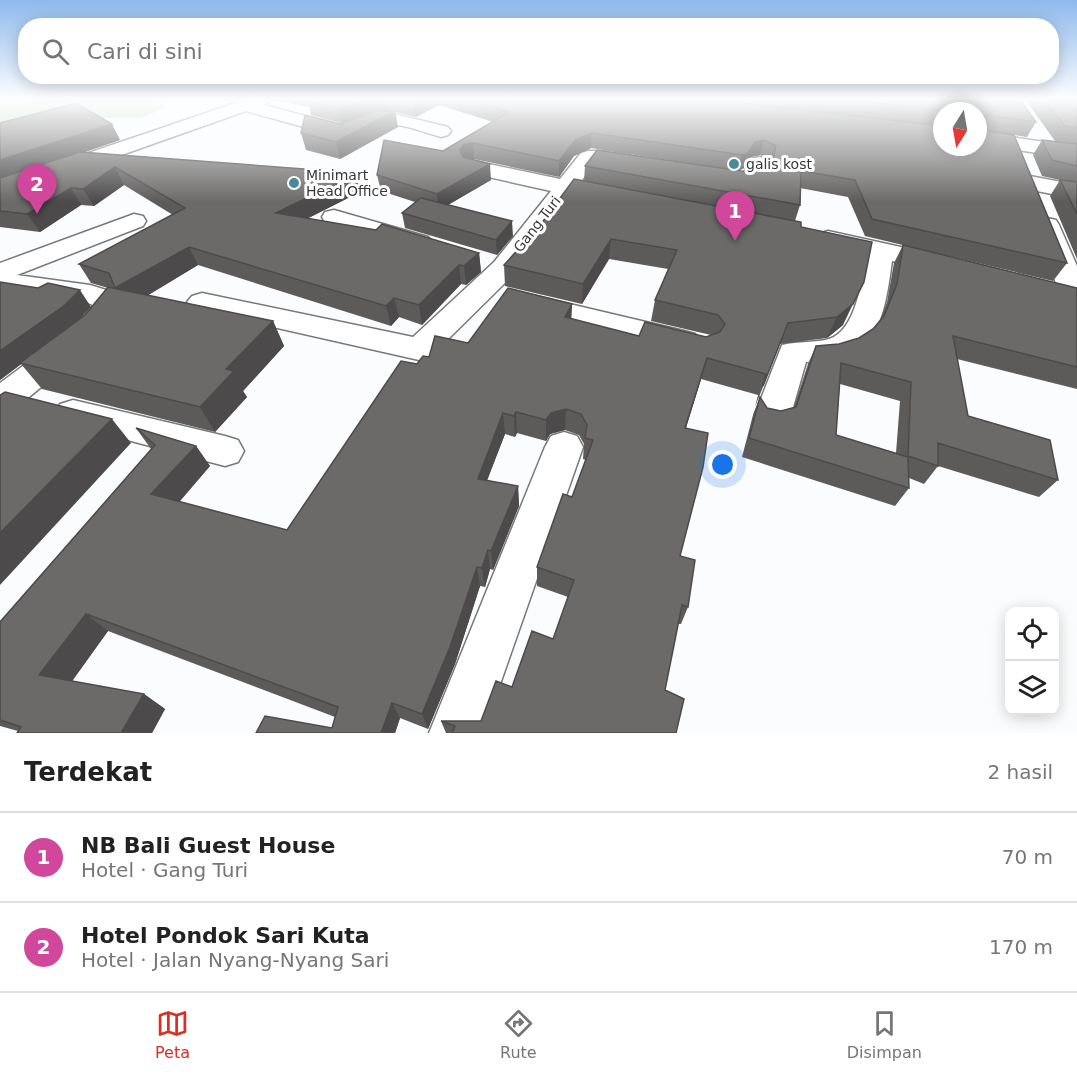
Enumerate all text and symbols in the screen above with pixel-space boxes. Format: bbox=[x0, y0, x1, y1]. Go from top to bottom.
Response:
search box bbox=[18, 18, 1059, 84]
icon: search bbox=[39, 35, 72, 68]
text: Cari di sini bbox=[87, 39, 203, 64]
north arrow bbox=[933, 102, 987, 156]
place label: galis kost bbox=[746, 156, 812, 172]
marker: galis kost bbox=[727, 157, 741, 171]
pin: 2 bbox=[18, 164, 57, 214]
place label: Minimart Head Office bbox=[306, 167, 388, 199]
marker: Minimart Head Office bbox=[287, 176, 301, 190]
pin: 1 bbox=[716, 192, 754, 241]
street label: Gang Turi bbox=[510, 193, 564, 255]
your location bbox=[708, 450, 737, 479]
map controls bbox=[1005, 607, 1059, 715]
button: locate bbox=[1005, 607, 1059, 661]
button: layers bbox=[1005, 661, 1059, 715]
text: Terdekat bbox=[24, 757, 152, 787]
text: 2 hasil bbox=[987, 760, 1053, 784]
text: NB Bali Guest House bbox=[81, 833, 335, 858]
text: 1 bbox=[37, 845, 50, 869]
text: 70 m bbox=[1002, 845, 1053, 869]
text: Hotel · Gang Turi bbox=[81, 858, 248, 882]
text: Hotel Pondok Sari Kuta bbox=[81, 923, 370, 948]
text: 2 bbox=[37, 935, 50, 959]
text: 170 m bbox=[989, 935, 1053, 959]
text: Hotel · Jalan Nyang-Nyang Sari bbox=[81, 948, 389, 972]
tab: Peta bbox=[155, 1007, 190, 1062]
tab: Rute bbox=[500, 1007, 537, 1062]
tab: Disimpan bbox=[847, 1007, 922, 1062]

